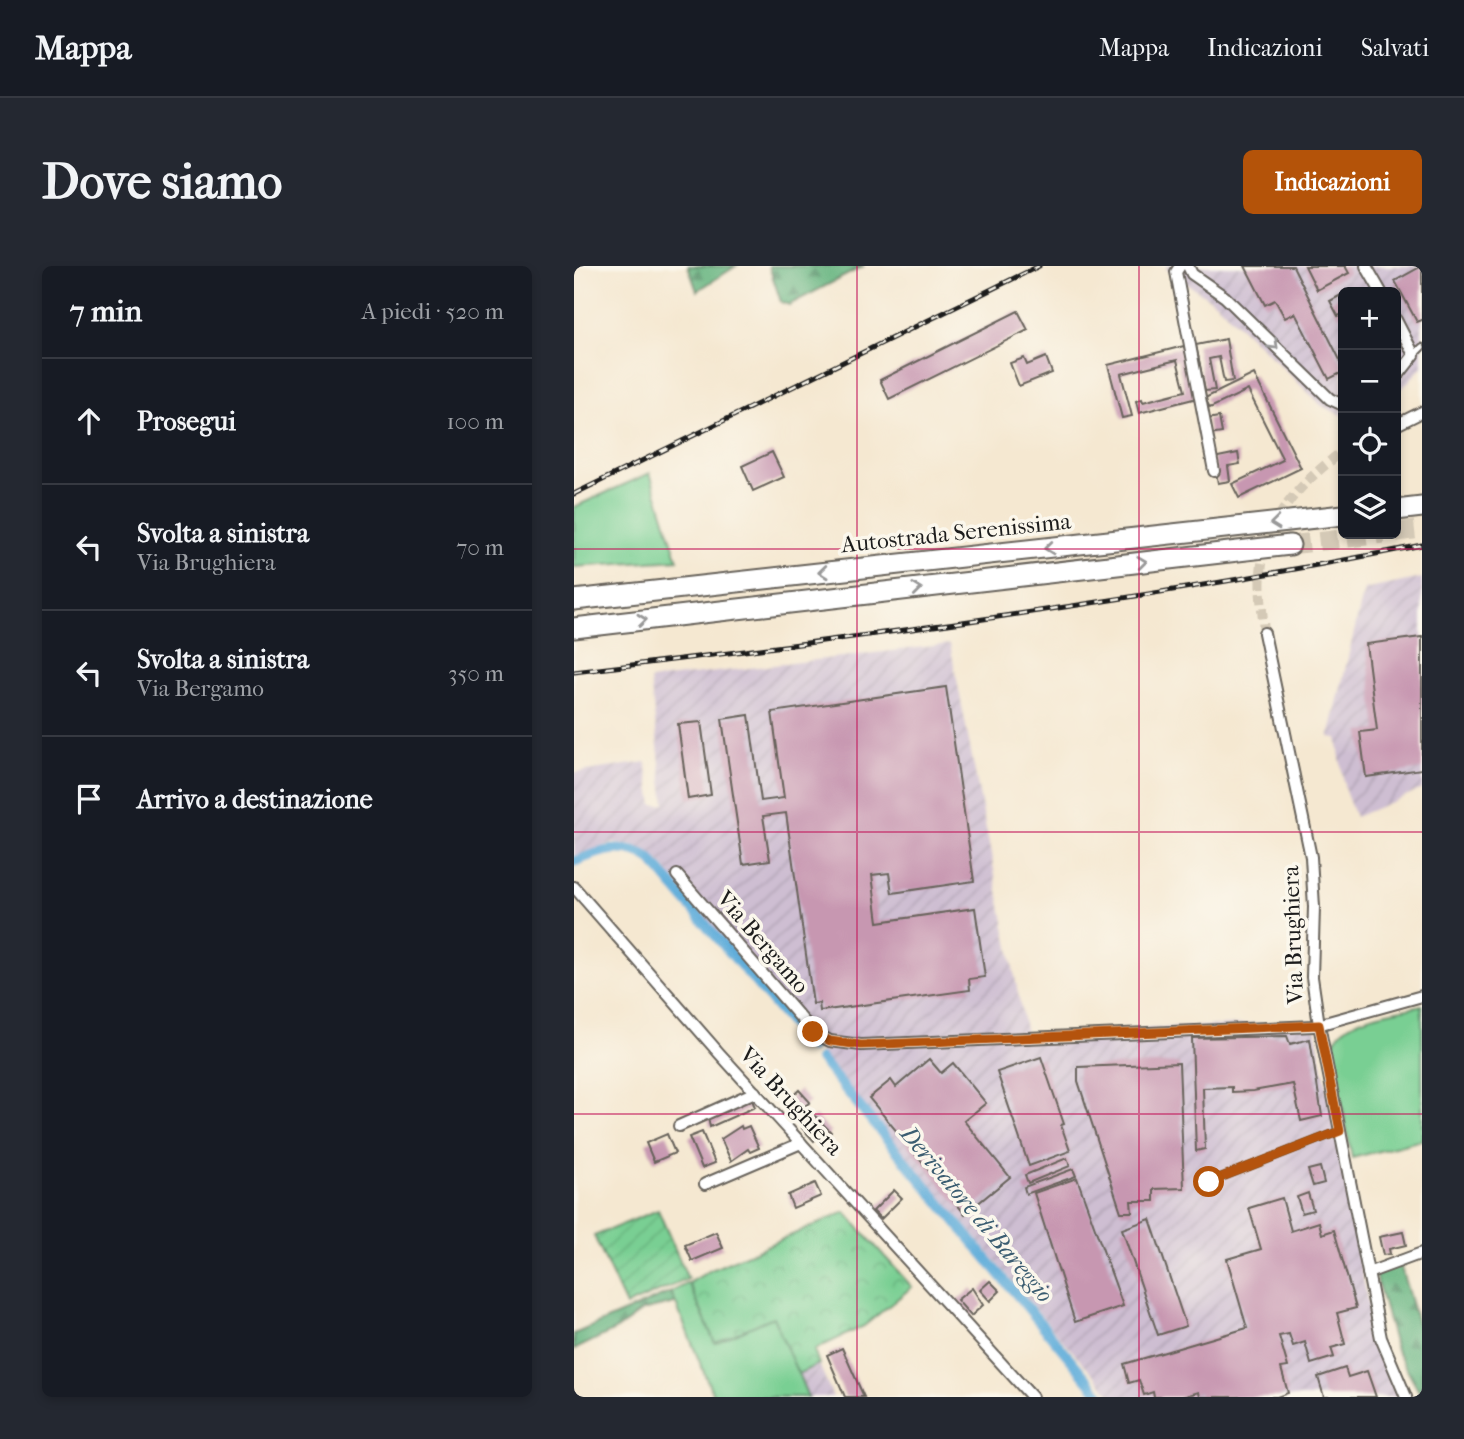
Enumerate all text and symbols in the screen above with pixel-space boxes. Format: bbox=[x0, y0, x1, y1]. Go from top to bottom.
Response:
text: Mappa bbox=[35, 29, 132, 68]
text: Mappa bbox=[1099, 34, 1169, 62]
text: Indicazioni bbox=[1207, 34, 1323, 62]
text: Salvati bbox=[1361, 34, 1429, 62]
button: Indicazioni bbox=[1243, 150, 1422, 214]
text: Dove siamo bbox=[42, 153, 282, 211]
map controls bbox=[1338, 287, 1401, 539]
button: + bbox=[1338, 287, 1401, 350]
text: 7 min bbox=[70, 294, 142, 329]
text: A piedi · 520 m bbox=[361, 298, 504, 325]
one-way arrow bbox=[1266, 336, 1279, 349]
button: − bbox=[1338, 350, 1401, 413]
icon: ahead bbox=[70, 402, 108, 440]
text: Prosegui bbox=[137, 406, 236, 437]
text: 100 m bbox=[446, 408, 504, 435]
button: locate bbox=[1338, 413, 1401, 476]
button: layers bbox=[1338, 476, 1401, 539]
street label: Autostrada Serenissima bbox=[839, 507, 1072, 559]
one-way arrow bbox=[1270, 515, 1281, 530]
text: Svolta a sinistra bbox=[137, 518, 309, 549]
icon: left bbox=[70, 528, 108, 566]
text: 70 m bbox=[456, 534, 504, 561]
one-way arrow bbox=[1043, 540, 1055, 555]
text: Via Brughiera bbox=[137, 549, 276, 576]
one-way arrow bbox=[1137, 555, 1148, 570]
one-way arrow bbox=[817, 565, 829, 580]
one-way arrow bbox=[911, 582, 922, 597]
one-way arrow bbox=[636, 613, 648, 628]
text: Svolta a sinistra bbox=[137, 644, 309, 675]
icon: left bbox=[70, 654, 108, 692]
text: 350 m bbox=[448, 660, 504, 687]
text: Via Bergamo bbox=[137, 675, 264, 702]
icon: arrive bbox=[70, 780, 108, 818]
text: Arrivo a destinazione bbox=[137, 784, 373, 815]
street label: Via Brughiera bbox=[1277, 865, 1309, 1006]
street label: Via Bergamo bbox=[711, 884, 815, 999]
route end bbox=[797, 1016, 828, 1047]
street label: Via Brughiera bbox=[733, 1040, 848, 1161]
water label: Derivatore di Bareggio bbox=[894, 1118, 1059, 1308]
route start bbox=[1193, 1166, 1224, 1197]

